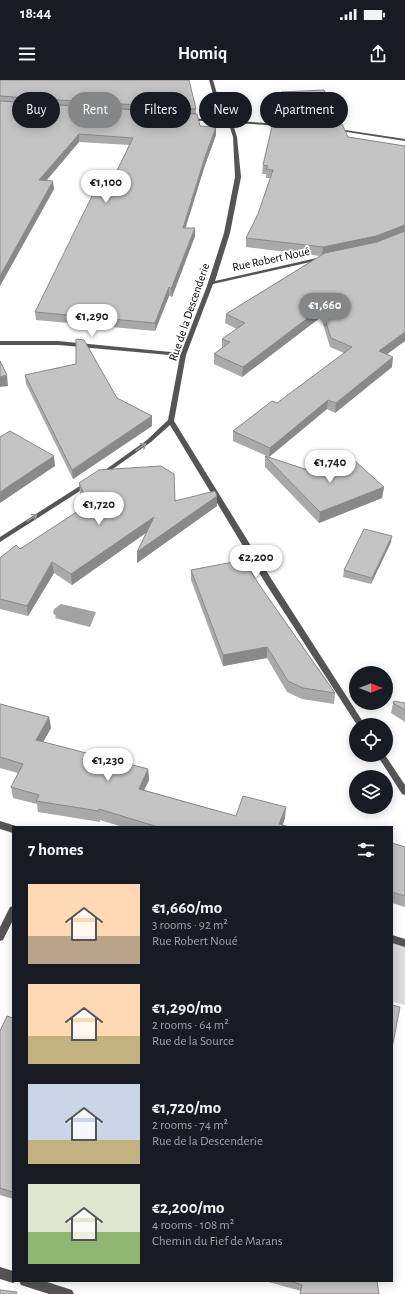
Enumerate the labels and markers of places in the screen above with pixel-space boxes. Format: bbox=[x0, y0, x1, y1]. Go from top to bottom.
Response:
pin: €1,100 bbox=[73, 170, 139, 204]
pin: €1,660 bbox=[292, 293, 358, 327]
pin: €1,290 bbox=[59, 304, 125, 338]
pin: €1,740 bbox=[297, 450, 363, 484]
pin: €1,720 bbox=[66, 492, 132, 526]
pin: €2,200 bbox=[223, 545, 289, 579]
pin: €1,230 bbox=[75, 748, 141, 782]

